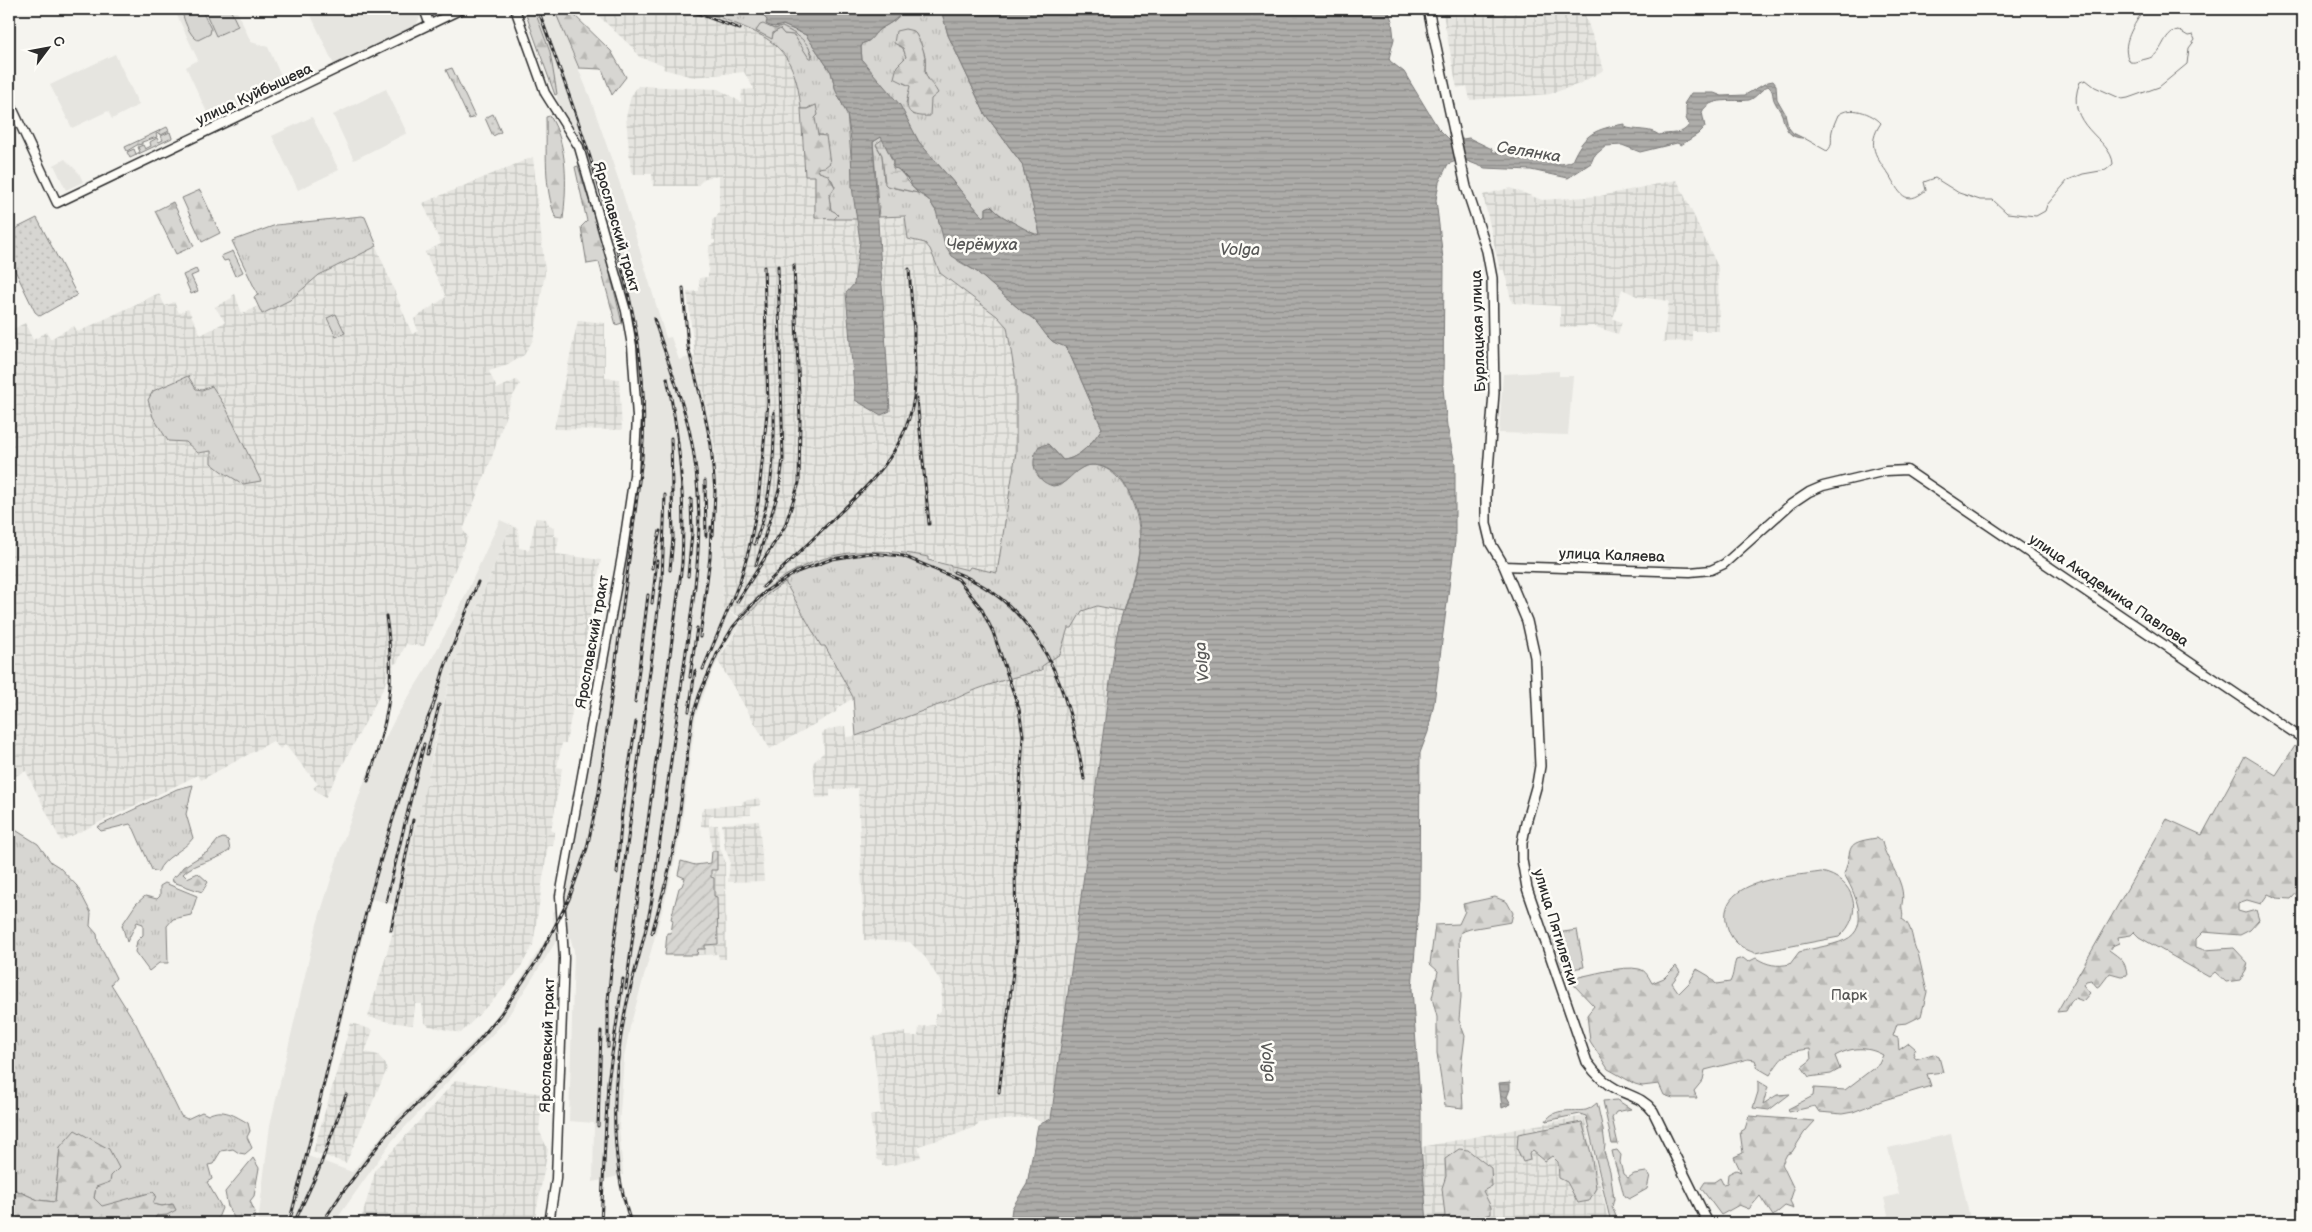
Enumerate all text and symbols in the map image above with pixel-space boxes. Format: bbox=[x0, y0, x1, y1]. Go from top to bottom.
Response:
north arrow bbox=[22, 22, 72, 72]
text: С bbox=[49, 33, 69, 50]
street label: улица Куйбышева bbox=[193, 59, 316, 130]
water label: Селянка bbox=[1495, 138, 1562, 167]
street label: Ярославский тракт bbox=[589, 160, 644, 295]
water label: Черёмуха bbox=[946, 236, 1018, 255]
water label: Volga bbox=[1220, 241, 1260, 260]
street label: Бурлацкая улица bbox=[1467, 269, 1490, 392]
street label: улица Академика Павлова bbox=[2025, 530, 2192, 651]
street label: улица Каляева bbox=[1559, 544, 1665, 567]
street label: Ярославский тракт bbox=[571, 574, 614, 710]
water label: Volga bbox=[1191, 641, 1214, 683]
street label: улица Пятилетки bbox=[1529, 867, 1582, 988]
street label: Ярославский тракт bbox=[536, 977, 559, 1113]
park label: Парк bbox=[1831, 986, 1867, 1005]
water label: Volga bbox=[1256, 1041, 1279, 1083]

